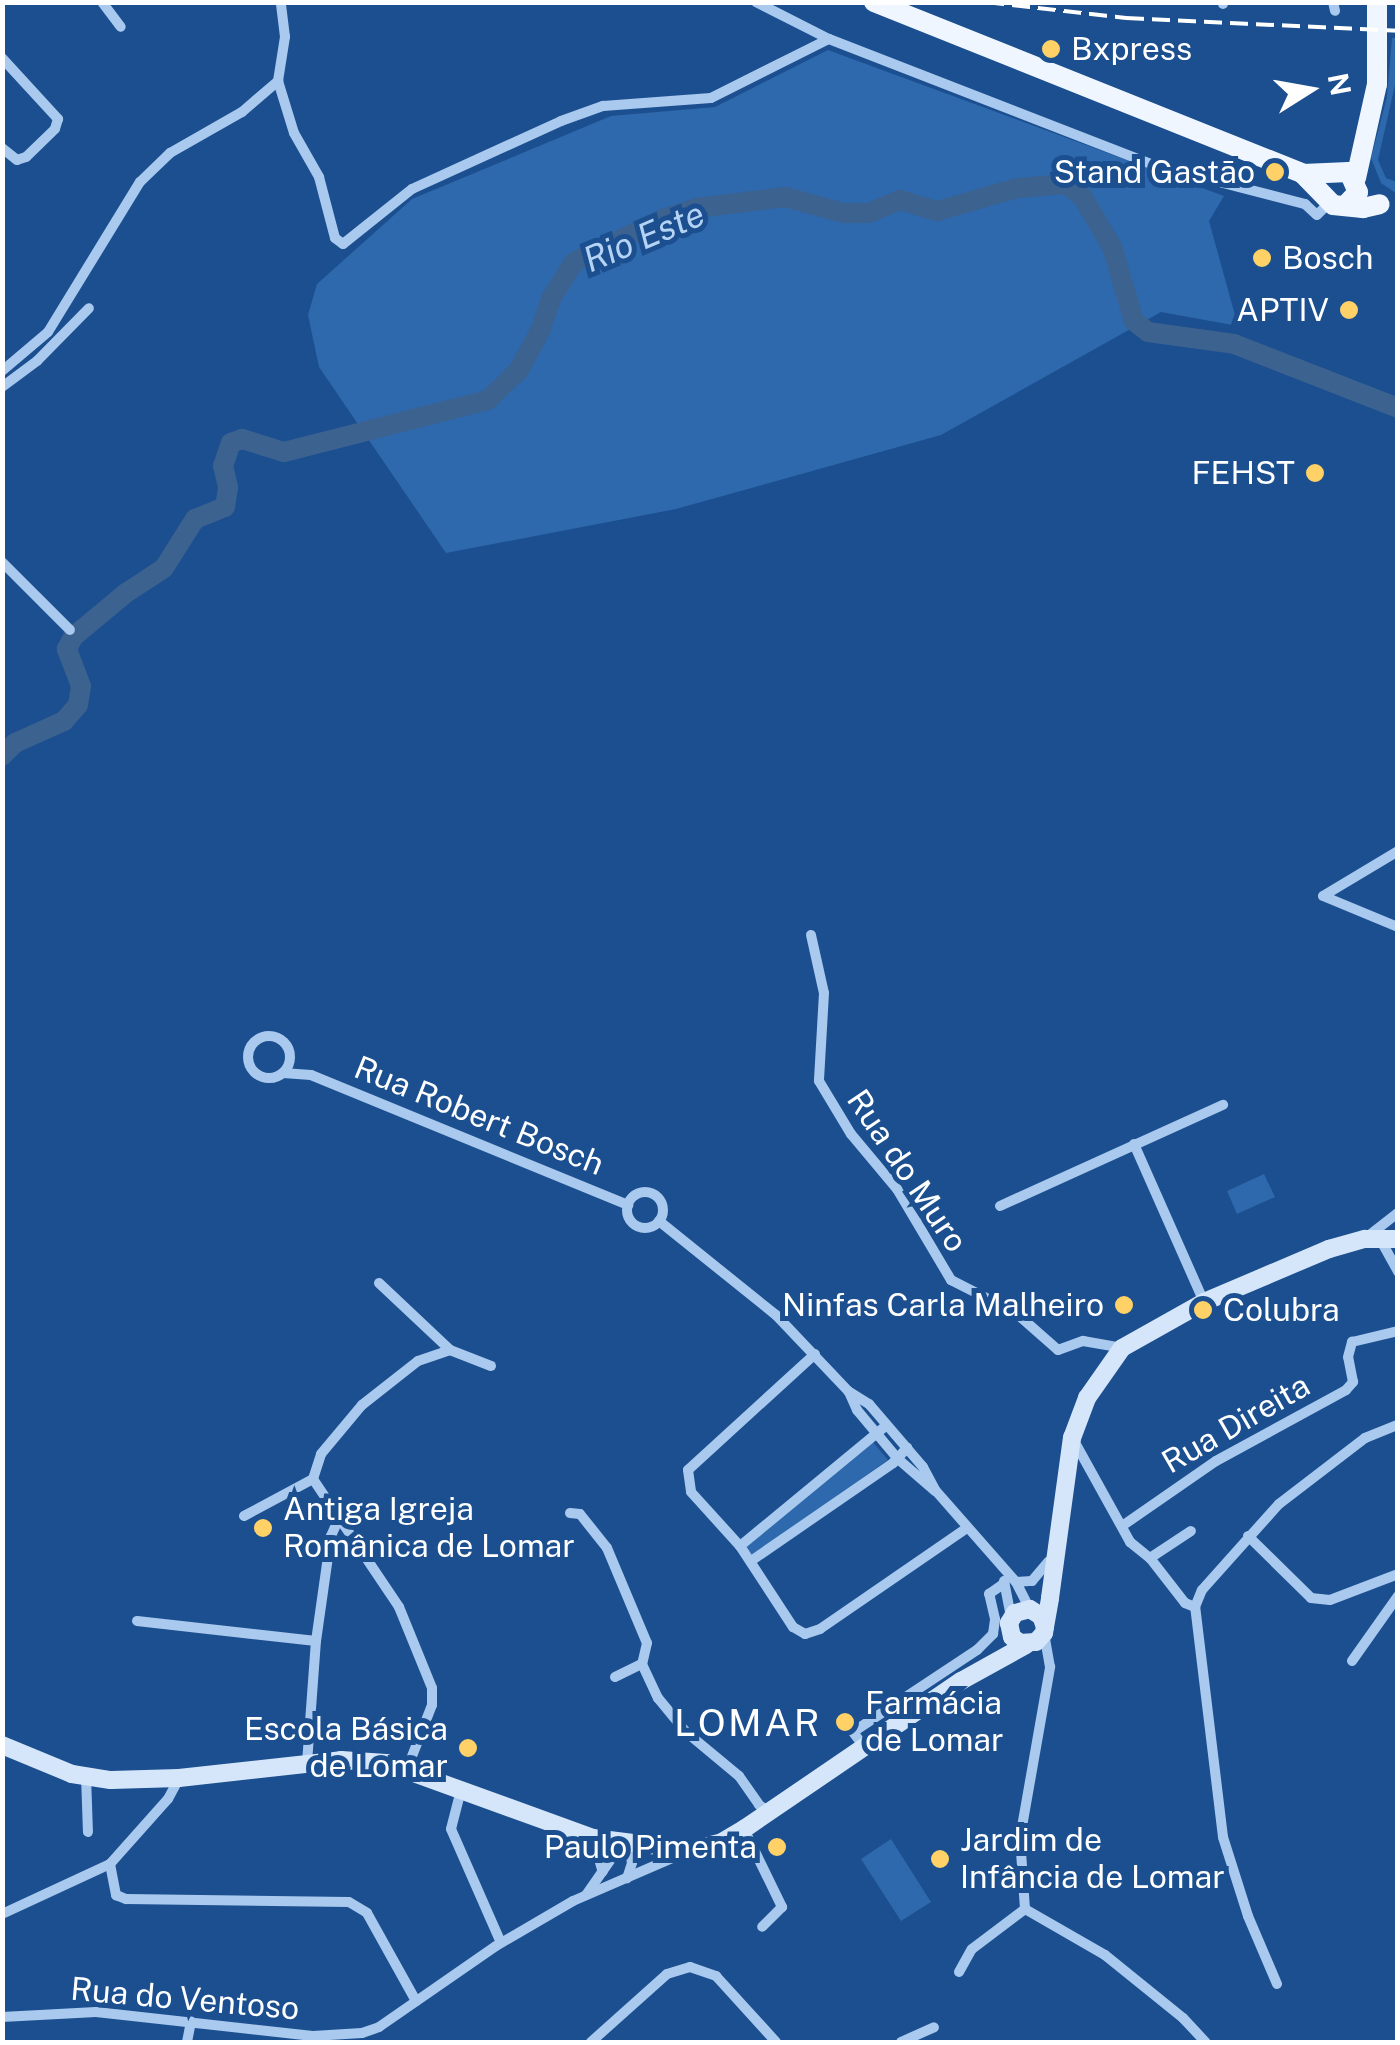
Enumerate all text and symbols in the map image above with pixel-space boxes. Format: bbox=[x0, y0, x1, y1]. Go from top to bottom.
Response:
place label: Bxpress bbox=[1071, 30, 1192, 68]
marker: Bxpress bbox=[1040, 38, 1062, 60]
north arrow bbox=[1260, 40, 1360, 140]
text: N bbox=[1322, 70, 1358, 98]
place label: Stand Gastāo bbox=[1054, 153, 1255, 191]
marker: Stand Gastāo bbox=[1264, 161, 1286, 183]
water label: Rio Este bbox=[577, 193, 711, 281]
place label: Bosch bbox=[1282, 239, 1373, 277]
marker: Bosch bbox=[1251, 247, 1273, 269]
place label: APTIV bbox=[1236, 291, 1329, 329]
marker: APTIV bbox=[1338, 299, 1360, 321]
place label: FEHST bbox=[1192, 454, 1295, 492]
marker: FEHST bbox=[1304, 462, 1326, 484]
street label: Rua Robert Bosch bbox=[349, 1048, 609, 1184]
street label: Rua do Muro bbox=[839, 1082, 975, 1260]
place label: Ninfas Carla Malheiro bbox=[782, 1286, 1104, 1324]
place label: Colubra bbox=[1223, 1291, 1340, 1329]
marker: Ninfas Carla Malheiro bbox=[1113, 1294, 1135, 1316]
marker: Colubra bbox=[1192, 1299, 1214, 1321]
street label: Rua Direita bbox=[1155, 1366, 1317, 1482]
place label: Antiga Igreja Românica de Lomar bbox=[283, 1491, 575, 1566]
marker: Antiga Igreja Românica de Lomar bbox=[252, 1517, 274, 1539]
place label: Farmácia de Lomar bbox=[865, 1685, 1004, 1760]
district label: LOMAR bbox=[674, 1700, 822, 1746]
place label: Escola Básica de Lomar bbox=[244, 1711, 448, 1786]
marker: Farmácia de Lomar bbox=[834, 1711, 856, 1733]
marker: Escola Básica de Lomar bbox=[457, 1737, 479, 1759]
place label: Jardim de Infância de Lomar bbox=[960, 1822, 1225, 1897]
place label: Paulo Pimenta bbox=[544, 1828, 757, 1866]
marker: Paulo Pimenta bbox=[766, 1836, 788, 1858]
marker: Jardim de Infância de Lomar bbox=[929, 1848, 951, 1870]
street label: Rua do Ventoso bbox=[68, 1970, 302, 2028]

